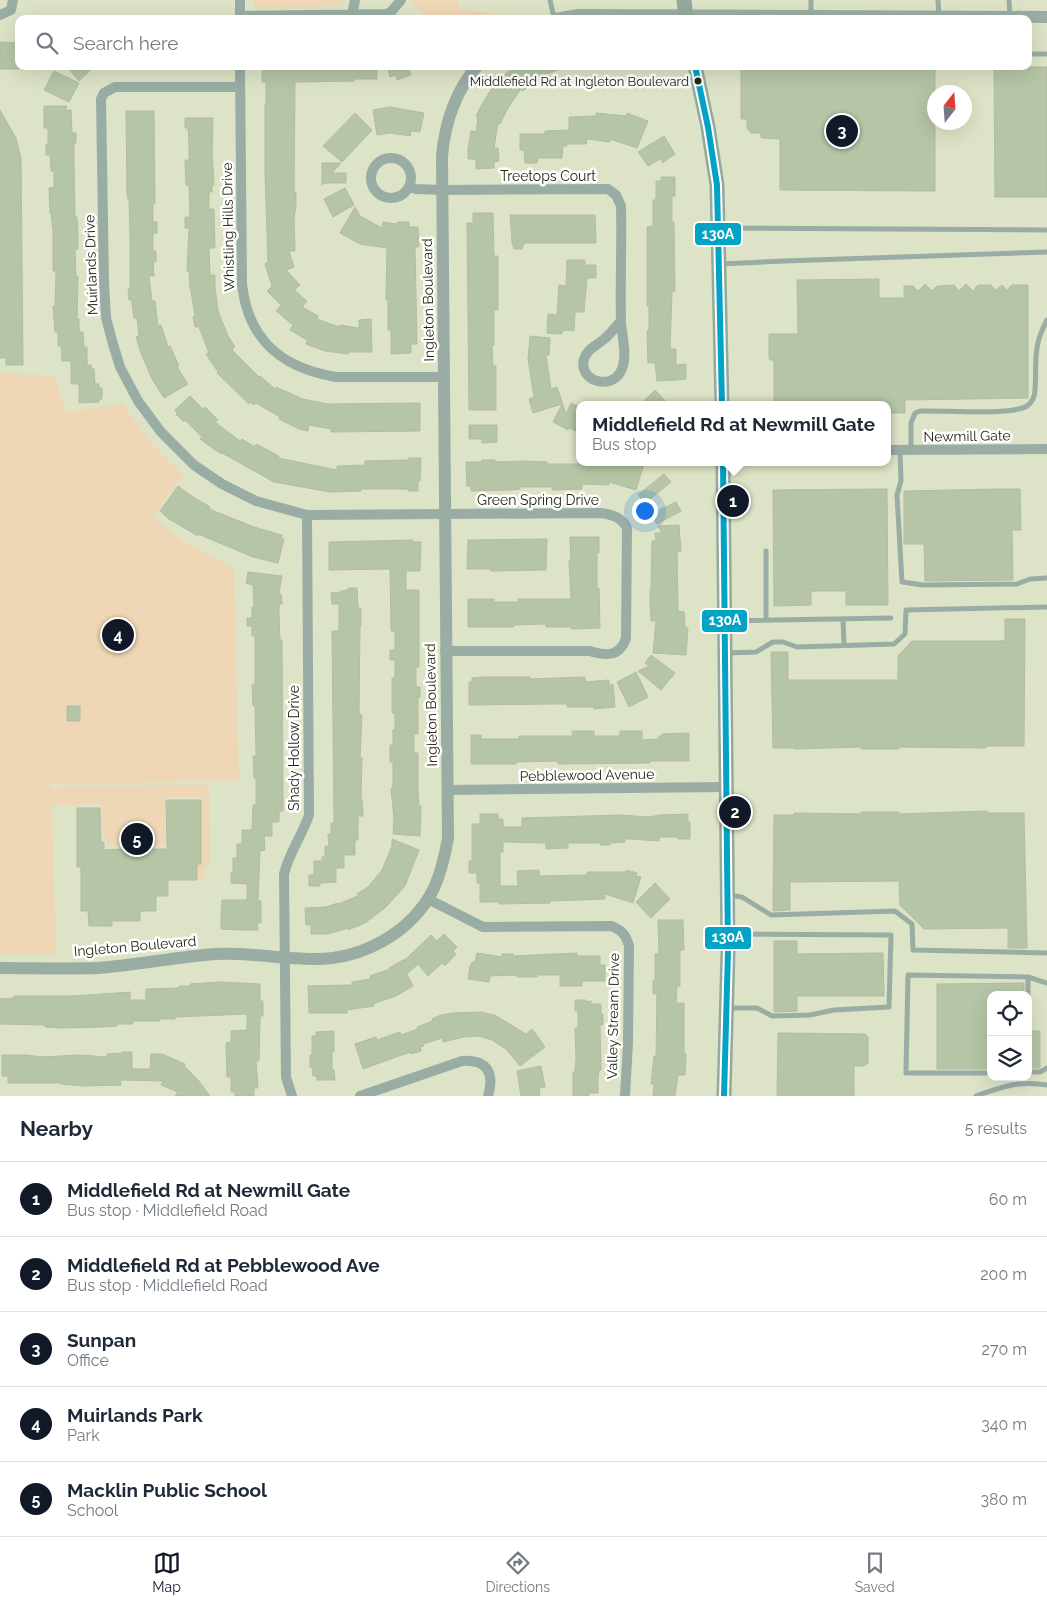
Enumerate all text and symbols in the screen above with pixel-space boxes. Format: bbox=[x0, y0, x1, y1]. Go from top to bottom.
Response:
search box bbox=[15, 15, 1032, 70]
icon: search bbox=[33, 29, 61, 57]
text: Search here bbox=[73, 32, 179, 54]
place label: Middlefield Rd at Ingleton Boulevard bbox=[470, 74, 689, 89]
marker: Middlefield Rd at Ingleton Boulevard bbox=[693, 76, 703, 86]
north arrow bbox=[927, 85, 972, 130]
pin: 3 bbox=[826, 112, 858, 150]
street label: Whistling Hills Drive bbox=[219, 162, 237, 292]
street label: Treetops Court bbox=[500, 168, 596, 184]
street label: Muirlands Drive bbox=[81, 214, 101, 316]
line badge: 130A bbox=[694, 222, 742, 246]
text: 130A bbox=[702, 226, 735, 242]
street label: Ingleton Boulevard bbox=[419, 238, 437, 362]
popup bbox=[576, 401, 891, 466]
text: Middlefield Rd at Newmill Gate bbox=[592, 413, 875, 435]
street label: Newmill Gate bbox=[923, 427, 1011, 445]
text: Bus stop bbox=[592, 435, 656, 454]
pin: 1 bbox=[717, 482, 749, 520]
street label: Green Spring Drive bbox=[477, 492, 599, 508]
your location bbox=[632, 498, 658, 524]
line badge: 130A bbox=[701, 609, 748, 633]
text: 130A bbox=[709, 612, 742, 628]
pin: 4 bbox=[102, 616, 134, 654]
street label: Ingleton Boulevard bbox=[422, 643, 440, 767]
street label: Shady Hollow Drive bbox=[286, 685, 302, 811]
street label: Pebblewood Avenue bbox=[520, 766, 654, 784]
pin: 2 bbox=[719, 793, 751, 831]
pin: 5 bbox=[121, 820, 153, 858]
line badge: 130A bbox=[704, 926, 752, 950]
text: 130A bbox=[712, 929, 745, 945]
street label: Ingleton Boulevard bbox=[73, 933, 197, 959]
street label: Valley Stream Drive bbox=[604, 953, 622, 1079]
map controls bbox=[987, 991, 1032, 1081]
button: locate bbox=[987, 991, 1032, 1036]
button: layers bbox=[987, 1036, 1032, 1081]
text: Nearby bbox=[20, 1116, 93, 1141]
text: 5 results bbox=[965, 1119, 1027, 1138]
text: Middlefield Rd at Newmill Gate bbox=[67, 1179, 350, 1201]
text: 1 bbox=[32, 1190, 40, 1209]
text: 60 m bbox=[989, 1190, 1027, 1209]
text: Bus stop · Middlefield Road bbox=[67, 1201, 268, 1220]
text: Middlefield Rd at Pebblewood Ave bbox=[67, 1254, 380, 1276]
text: 2 bbox=[31, 1265, 41, 1284]
text: 200 m bbox=[980, 1265, 1027, 1284]
text: Bus stop · Middlefield Road bbox=[67, 1276, 268, 1295]
text: Sunpan bbox=[67, 1329, 136, 1351]
text: 3 bbox=[32, 1340, 40, 1359]
text: 270 m bbox=[982, 1340, 1027, 1359]
text: Office bbox=[67, 1351, 109, 1370]
text: Muirlands Park bbox=[67, 1404, 203, 1426]
text: 4 bbox=[31, 1415, 41, 1434]
text: 340 m bbox=[981, 1415, 1027, 1434]
text: Park bbox=[67, 1426, 100, 1445]
text: Macklin Public School bbox=[67, 1479, 267, 1501]
text: 5 bbox=[32, 1490, 40, 1509]
text: 380 m bbox=[980, 1490, 1027, 1509]
text: School bbox=[67, 1501, 118, 1520]
tab: Map bbox=[152, 1549, 181, 1595]
tab: Directions bbox=[485, 1549, 550, 1595]
tab: Saved bbox=[855, 1549, 895, 1595]

